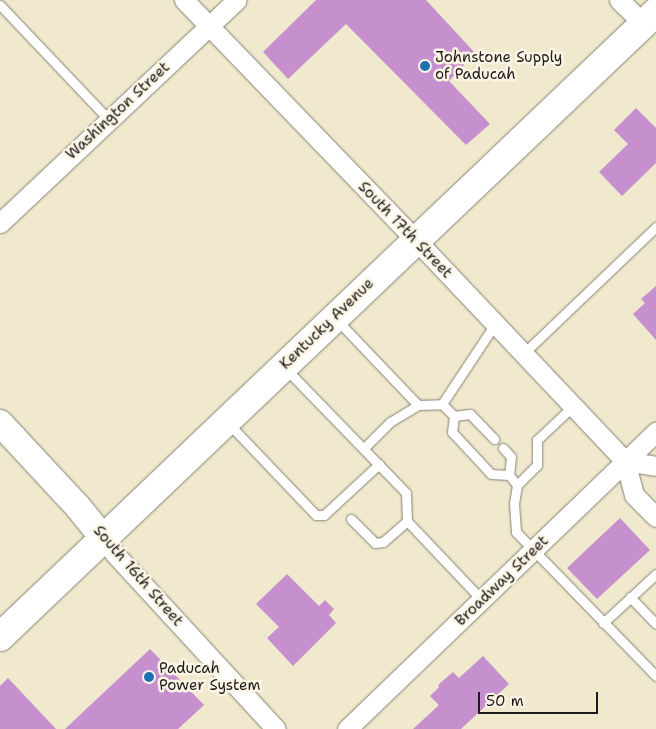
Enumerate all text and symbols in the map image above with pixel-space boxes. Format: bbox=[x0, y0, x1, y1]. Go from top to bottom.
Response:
place label: Johnstone Supply of Paducah bbox=[435, 48, 562, 83]
street label: Washington Street bbox=[62, 58, 174, 164]
marker: Johnstone Supply of Paducah bbox=[419, 60, 431, 72]
street label: South 17th Street bbox=[354, 178, 456, 282]
street label: Kentucky Avenue bbox=[276, 275, 378, 373]
street label: South 16th Street bbox=[89, 522, 187, 630]
street label: Broadway Street bbox=[452, 532, 552, 630]
place label: Paducah Power System bbox=[159, 659, 260, 694]
marker: Paducah Power System bbox=[143, 671, 155, 683]
scale bar bbox=[481, 682, 601, 714]
text: 50 m bbox=[486, 691, 524, 711]

